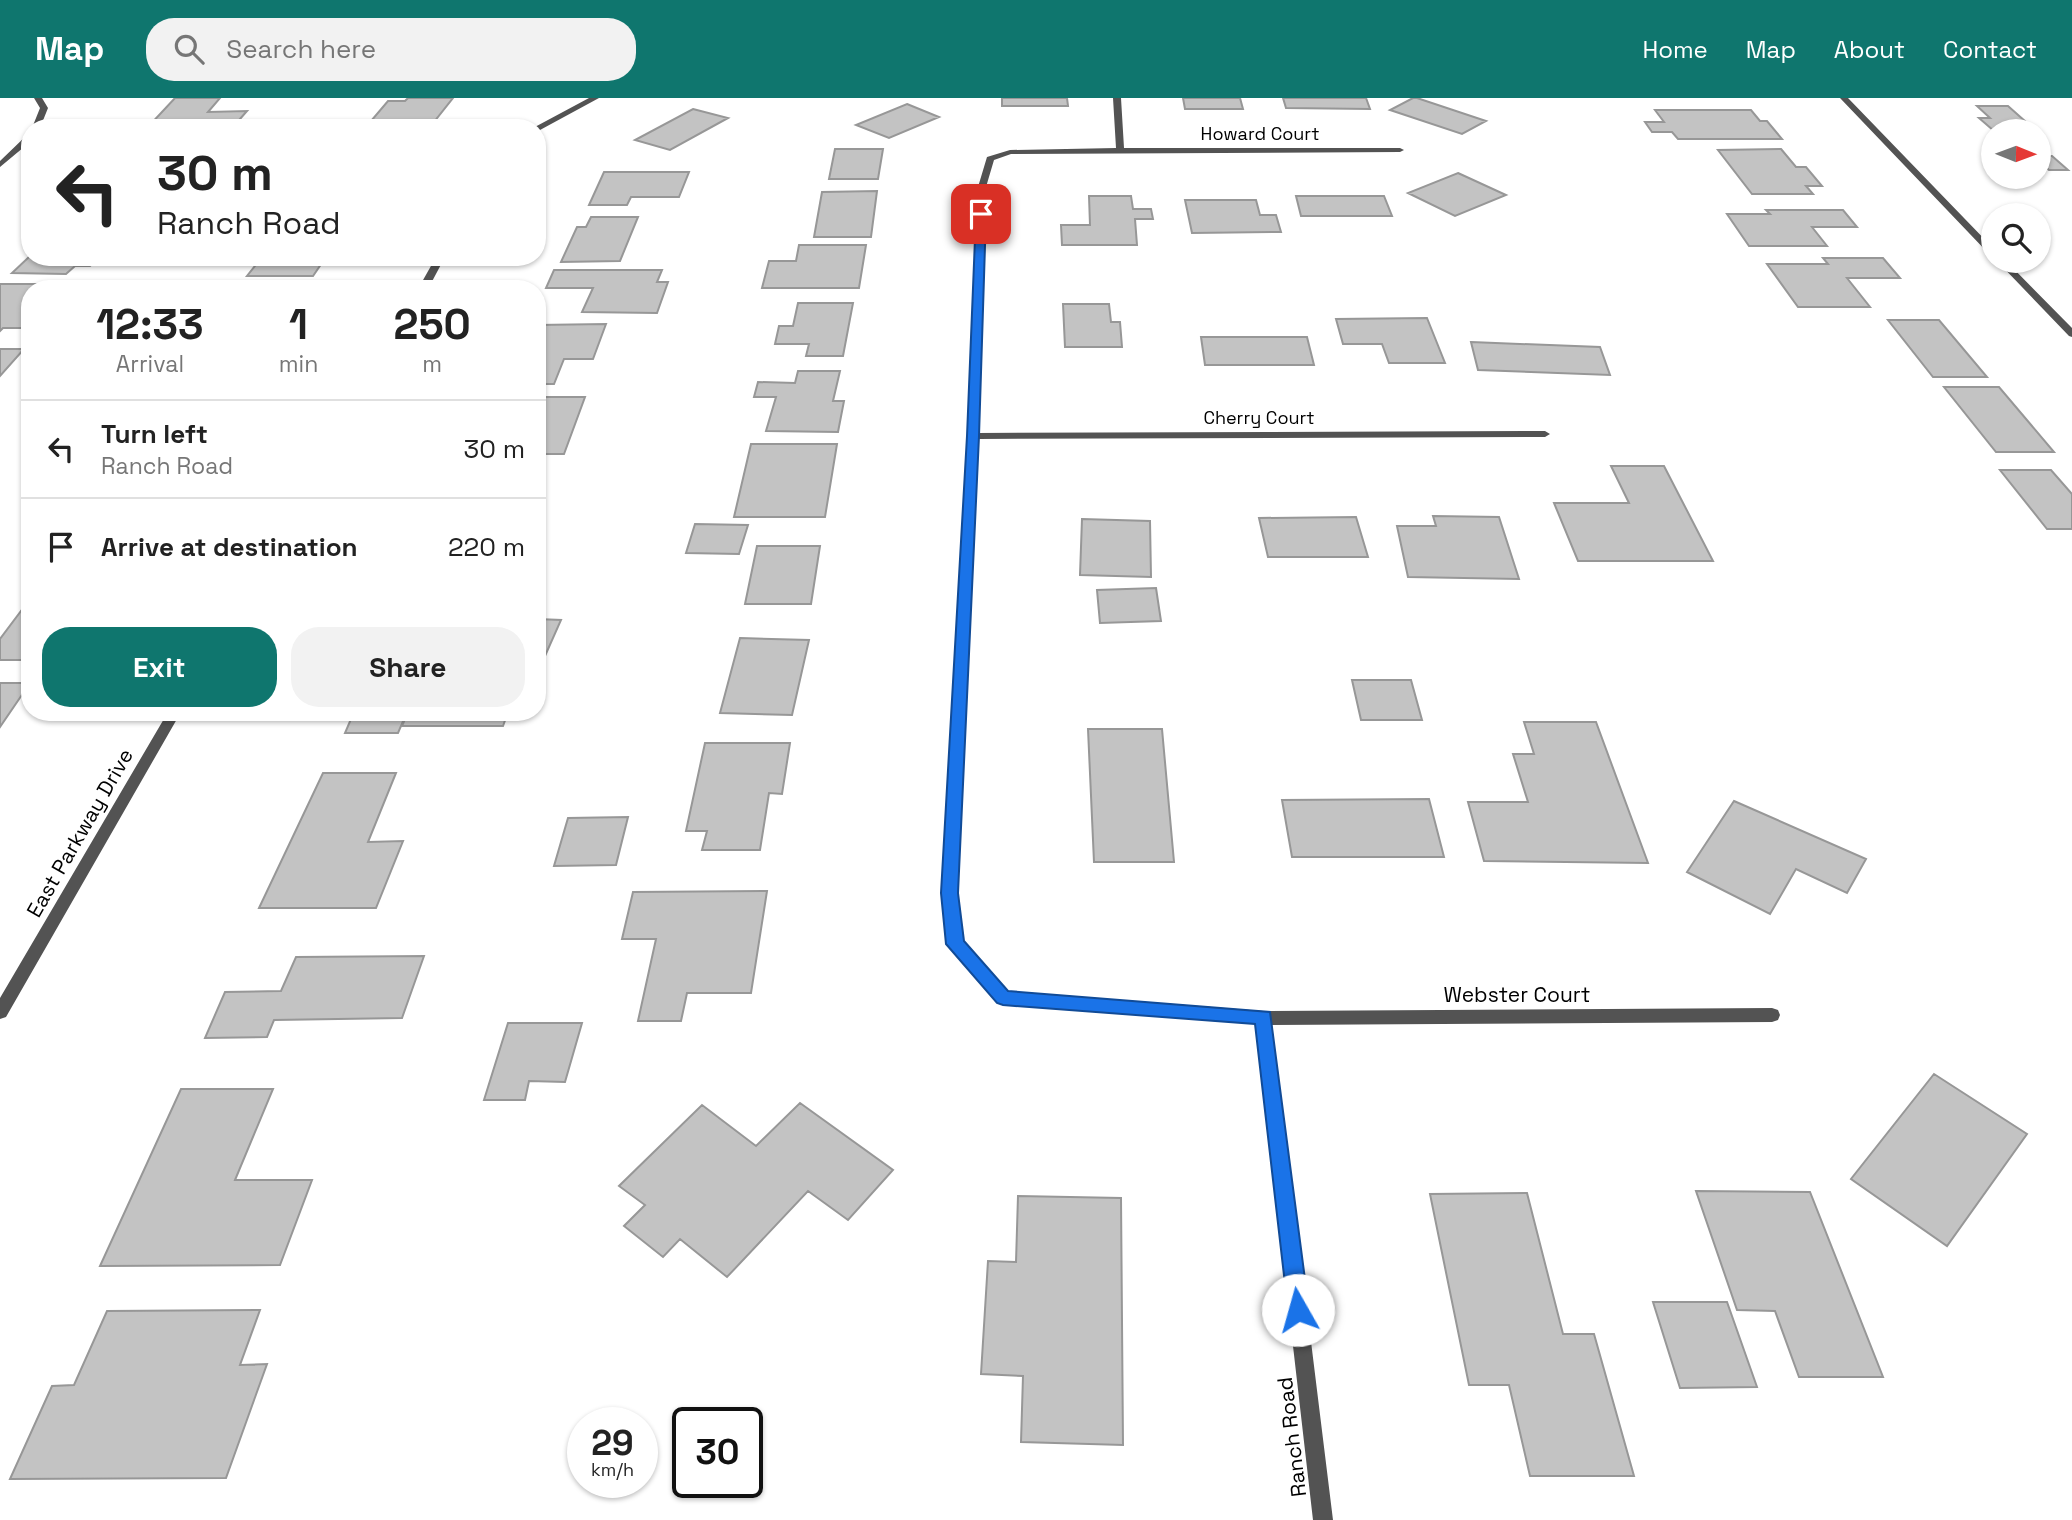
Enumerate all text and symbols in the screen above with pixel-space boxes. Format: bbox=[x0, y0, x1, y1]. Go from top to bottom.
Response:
search box bbox=[146, 18, 636, 81]
text: Map bbox=[35, 28, 104, 70]
icon: search bbox=[170, 30, 208, 68]
text: Search here bbox=[226, 32, 376, 66]
text: Home bbox=[1642, 34, 1708, 65]
text: Map bbox=[1746, 34, 1796, 65]
text: About bbox=[1834, 34, 1905, 65]
text: Contact bbox=[1943, 34, 2037, 65]
north arrow bbox=[1981, 119, 2051, 189]
map controls bbox=[1981, 119, 2051, 273]
street label: Howard Court bbox=[1201, 122, 1319, 145]
text: 30 m bbox=[157, 142, 273, 204]
icon: left bbox=[42, 147, 133, 238]
pin bbox=[951, 184, 1011, 244]
icon: arrive bbox=[962, 195, 1000, 233]
text: Ranch Road bbox=[157, 203, 341, 243]
button: search bbox=[1981, 203, 2051, 273]
text: 12:33 bbox=[96, 298, 204, 351]
text: 1 bbox=[289, 298, 308, 351]
text: 250 bbox=[393, 298, 471, 351]
text: Arrival bbox=[116, 349, 184, 379]
text: min bbox=[279, 349, 318, 379]
text: m bbox=[422, 349, 442, 379]
street label: Cherry Court bbox=[1203, 406, 1315, 429]
text: Turn left bbox=[101, 417, 208, 451]
icon: left bbox=[42, 430, 80, 468]
text: 30 m bbox=[464, 432, 525, 466]
text: Ranch Road bbox=[101, 451, 233, 481]
icon: arrive bbox=[42, 528, 80, 566]
text: Arrive at destination bbox=[101, 530, 358, 564]
text: 220 m bbox=[448, 530, 525, 564]
button: Exit bbox=[42, 627, 277, 707]
button: Share bbox=[291, 627, 525, 707]
street label: East Parkway Drive bbox=[20, 744, 139, 922]
street label: Webster Court bbox=[1444, 981, 1590, 1008]
position arrow bbox=[1261, 1273, 1335, 1347]
street label: Ranch Road bbox=[1271, 1376, 1312, 1499]
speed limit sign: 30 bbox=[672, 1407, 763, 1498]
text: 29 bbox=[591, 1421, 634, 1465]
text: km/h bbox=[591, 1458, 634, 1481]

